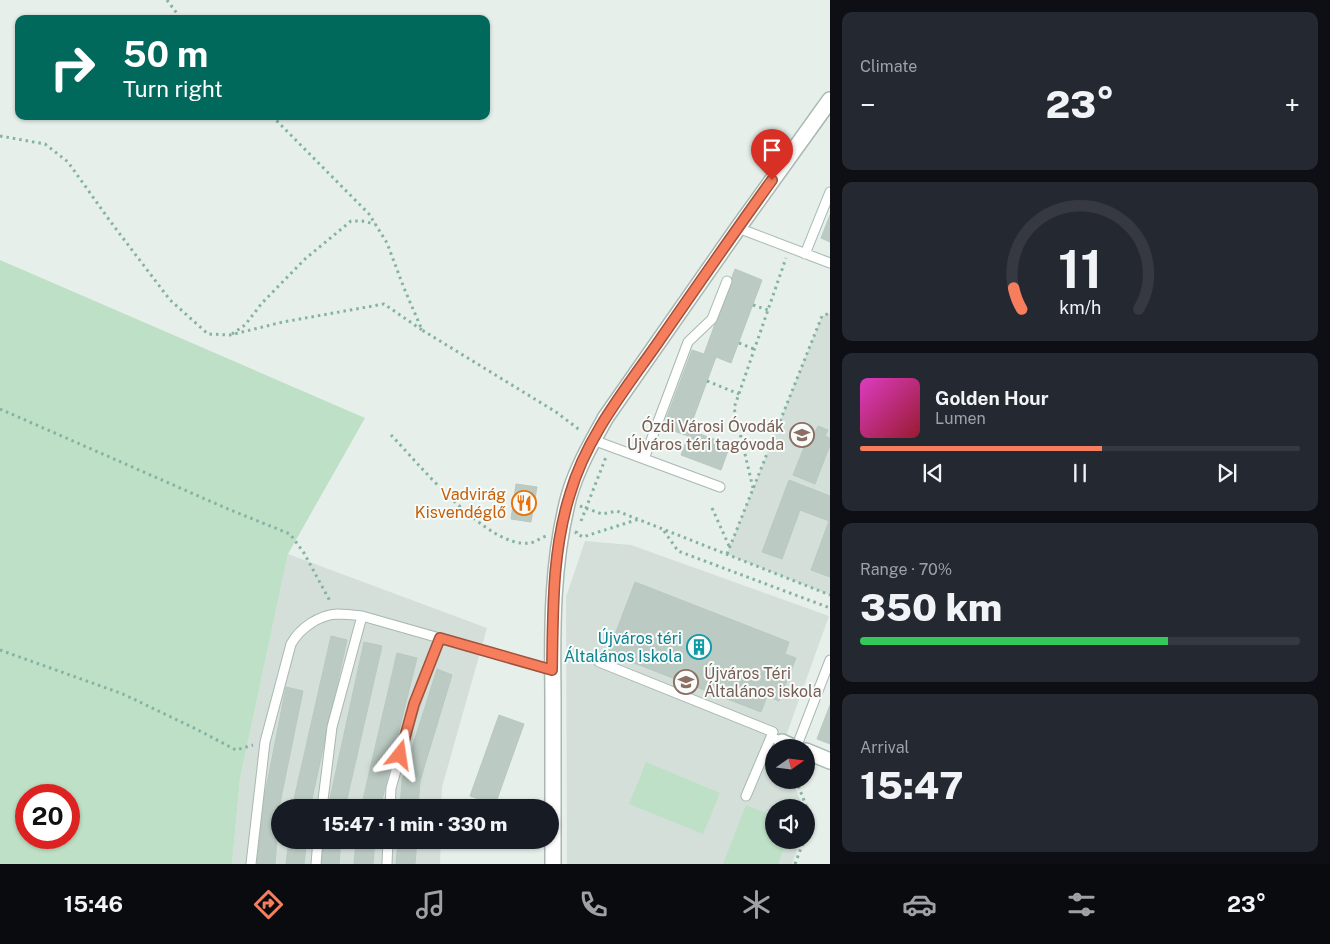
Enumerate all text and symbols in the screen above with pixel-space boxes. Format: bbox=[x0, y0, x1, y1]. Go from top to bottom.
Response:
text: 50 m bbox=[123, 34, 208, 75]
icon: right bbox=[40, 35, 105, 100]
text: Climate bbox=[860, 57, 917, 76]
text: Turn right bbox=[123, 76, 223, 102]
text: 23° bbox=[1046, 82, 1114, 127]
text: − bbox=[860, 88, 876, 121]
text: + bbox=[1284, 88, 1300, 121]
pin bbox=[751, 129, 793, 180]
icon: arrive bbox=[758, 136, 786, 164]
text: 11 bbox=[1058, 239, 1102, 300]
text: km/h bbox=[1059, 297, 1101, 318]
text: Golden Hour bbox=[935, 387, 1049, 409]
text: Lumen bbox=[935, 409, 986, 428]
place label: Ózdi Városi Óvodák Újváros téri tagóvoda bbox=[627, 416, 784, 454]
school or university icon: Ózdi Városi Óvodák Újváros téri tagóvoda bbox=[789, 422, 815, 448]
icon: previous bbox=[919, 459, 947, 487]
icon: pause bbox=[1066, 459, 1094, 487]
icon: next bbox=[1213, 459, 1241, 487]
place label: Vadvirág Kisvendéglő bbox=[415, 485, 506, 522]
restaurant icon: Vadvirág Kisvendéglő bbox=[511, 490, 537, 516]
text: Range · 70% bbox=[860, 560, 952, 579]
text: 350 km bbox=[860, 585, 1002, 630]
place label: Újváros téri Általános Iskola bbox=[564, 628, 682, 666]
building icon: Újváros téri Általános Iskola bbox=[686, 634, 712, 660]
place label: Újváros Téri Általános iskola bbox=[704, 663, 822, 701]
school or university icon: Újváros Téri Általános iskola bbox=[673, 669, 699, 695]
position arrow bbox=[373, 728, 425, 780]
text: Arrival bbox=[860, 738, 909, 757]
north arrow bbox=[765, 739, 815, 789]
map controls bbox=[765, 739, 815, 849]
text: 15:47 bbox=[860, 763, 964, 808]
speed limit sign: 20 bbox=[15, 784, 80, 849]
button: sound bbox=[765, 799, 815, 849]
text: 15:47 · 1 min · 330 m bbox=[323, 813, 507, 835]
icon: directions bbox=[251, 887, 286, 922]
icon: music bbox=[413, 887, 448, 922]
icon: phone bbox=[576, 887, 611, 922]
icon: climate bbox=[739, 887, 774, 922]
icon: car bbox=[902, 887, 937, 922]
icon: filters bbox=[1064, 887, 1099, 922]
text: 15:46 bbox=[64, 891, 123, 917]
text: 23° bbox=[1227, 891, 1266, 917]

